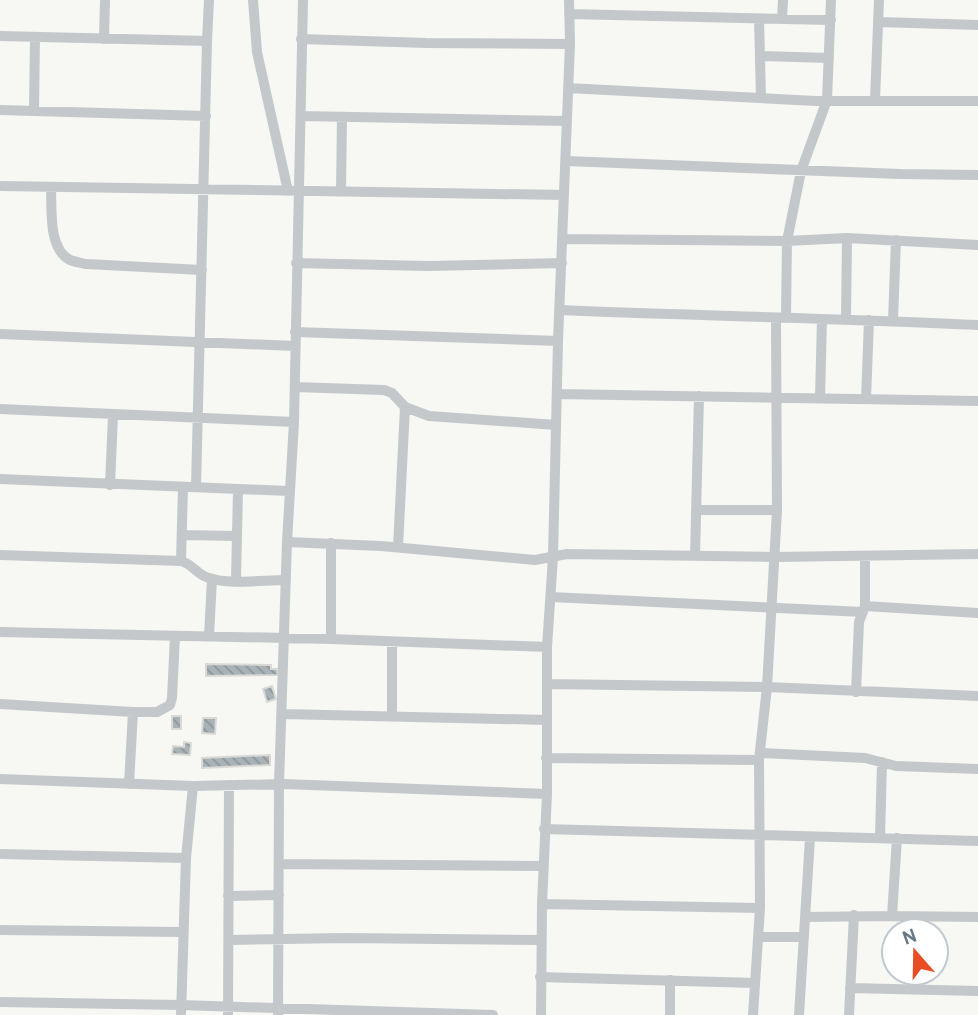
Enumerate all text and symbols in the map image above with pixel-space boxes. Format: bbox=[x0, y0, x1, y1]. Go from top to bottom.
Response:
north arrow bbox=[880, 917, 950, 987]
text: N bbox=[899, 924, 920, 952]

